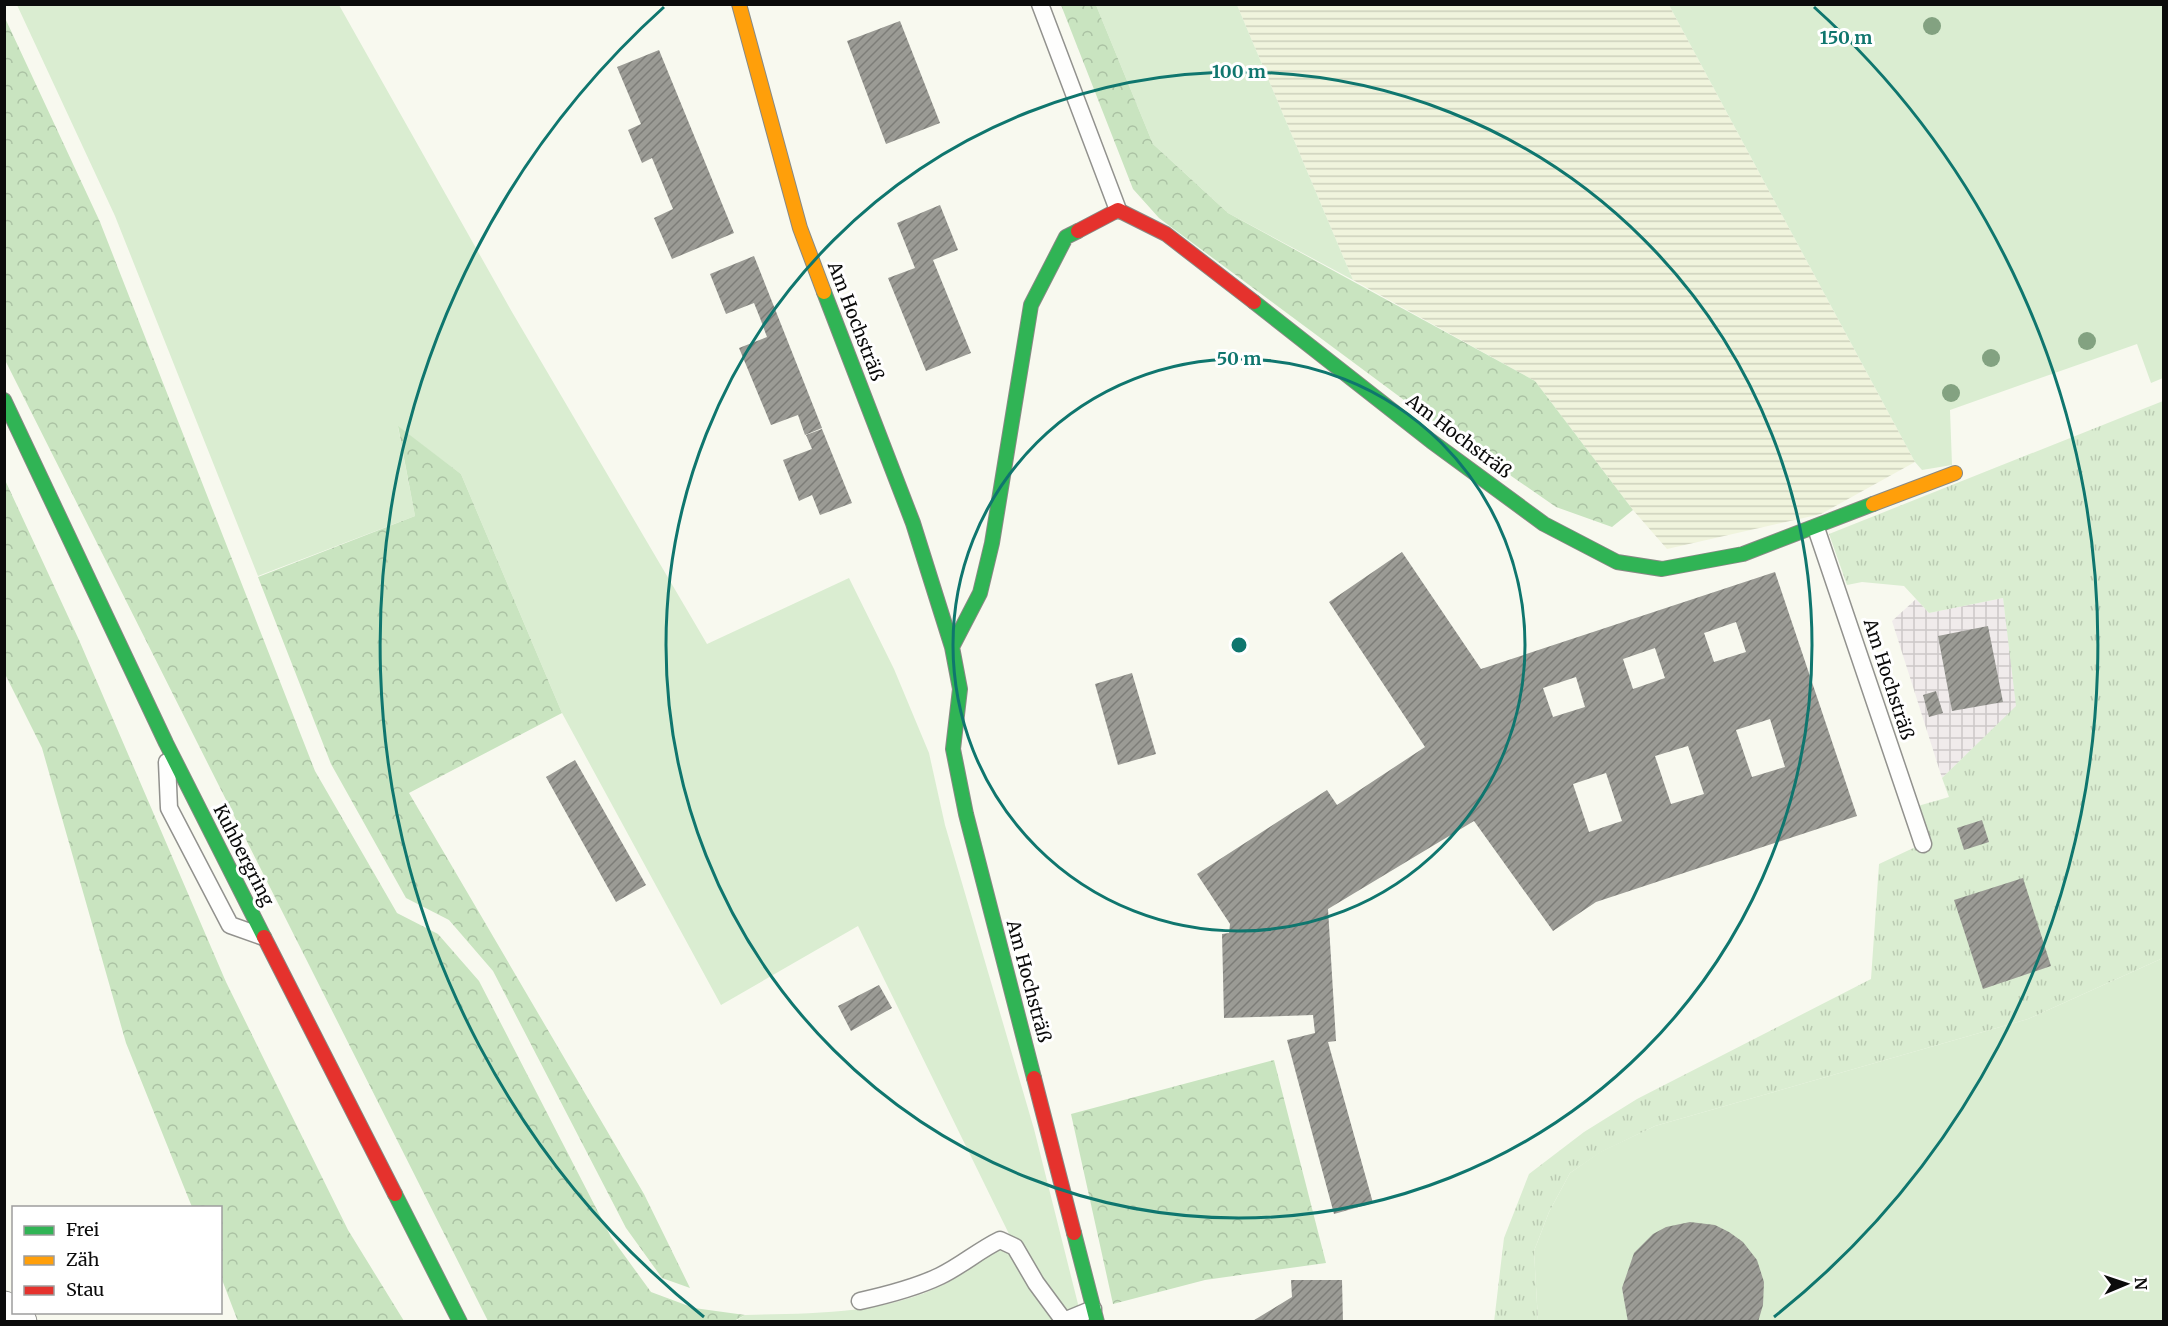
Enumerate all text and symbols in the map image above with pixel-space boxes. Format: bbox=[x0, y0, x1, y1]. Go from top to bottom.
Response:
text: 150 m bbox=[1820, 26, 1872, 49]
text: 100 m bbox=[1212, 60, 1266, 83]
street label: Am Hochsträß bbox=[822, 257, 889, 384]
text: 50 m bbox=[1217, 347, 1261, 370]
street label: Am Hochsträß bbox=[1401, 388, 1516, 483]
street label: Am Hochsträß bbox=[1858, 615, 1919, 742]
centre of rings bbox=[1229, 635, 1249, 655]
street label: Kuhbergring bbox=[209, 800, 280, 910]
street label: Am Hochsträß bbox=[1001, 916, 1056, 1045]
legend bbox=[12, 1206, 222, 1314]
text: Frei bbox=[66, 1218, 100, 1241]
text: Zäh bbox=[66, 1248, 100, 1271]
north arrow bbox=[2096, 1254, 2156, 1314]
text: N bbox=[2131, 1277, 2151, 1291]
text: Stau bbox=[66, 1278, 104, 1301]

